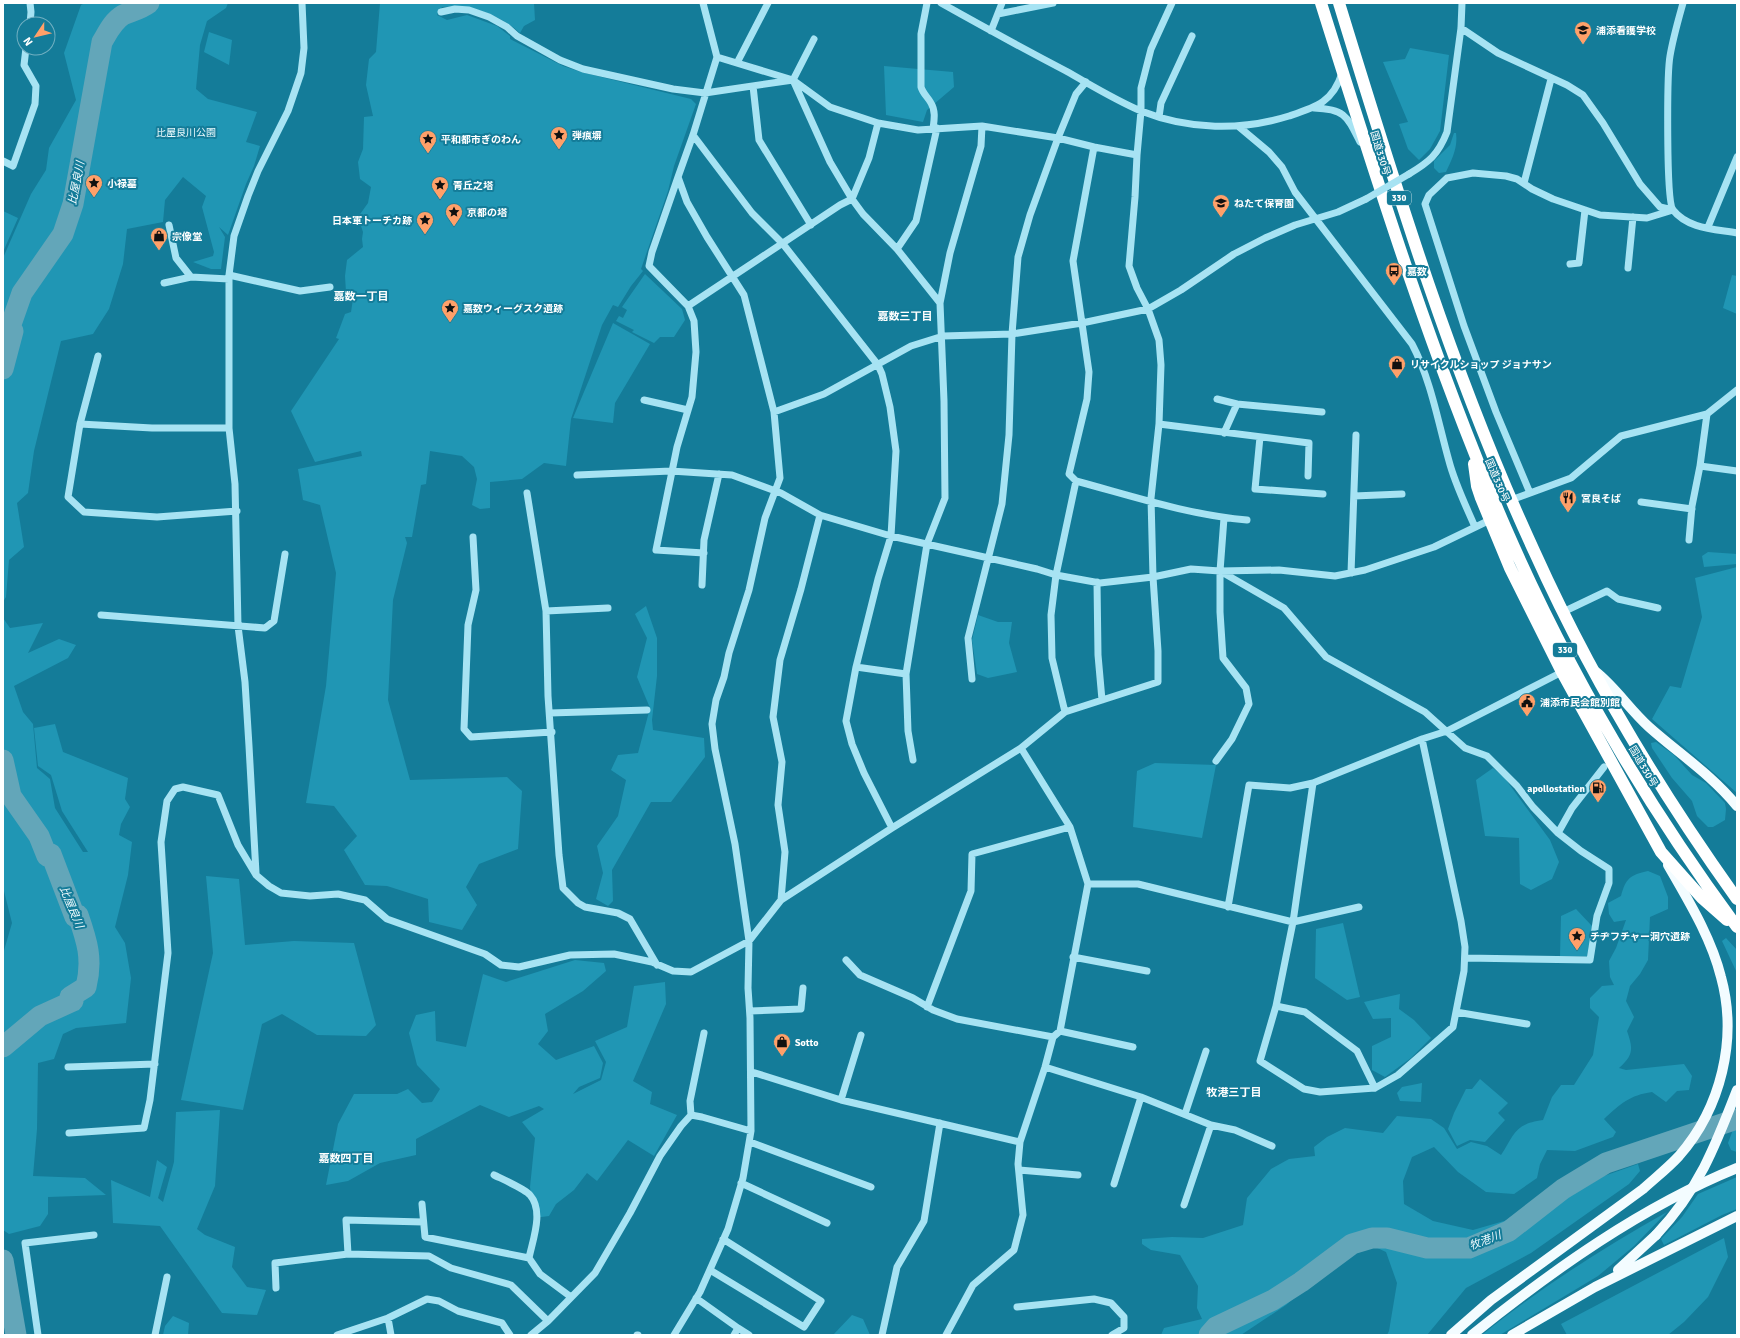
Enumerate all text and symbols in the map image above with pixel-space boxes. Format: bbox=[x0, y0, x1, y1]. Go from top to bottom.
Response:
north arrow bbox=[16, 16, 56, 56]
school or university icon: 浦添看護学校 bbox=[1573, 20, 1593, 45]
place label: 浦添看護学校 bbox=[1596, 25, 1656, 37]
text: N bbox=[21, 35, 36, 48]
place icon: 弾痕塀 bbox=[549, 125, 569, 150]
park label: 比屋良川公園 bbox=[156, 127, 216, 139]
place icon: 平和都市ぎのわん bbox=[418, 129, 438, 154]
street label: 国道330号 bbox=[1368, 129, 1393, 177]
place label: 弾痕塀 bbox=[572, 130, 602, 142]
place label: 平和都市ぎのわん bbox=[441, 134, 521, 146]
water label: 比屋良川 bbox=[66, 159, 87, 206]
place icon: 小禄墓 bbox=[84, 173, 104, 198]
place icon: 青丘之塔 bbox=[430, 175, 450, 200]
place label: 小禄墓 bbox=[107, 178, 137, 190]
place label: 青丘之塔 bbox=[453, 180, 494, 192]
road number: 330 bbox=[1387, 191, 1411, 205]
school or university icon: ねたて保育園 bbox=[1211, 193, 1231, 218]
place label: ねたて保育園 bbox=[1234, 198, 1294, 210]
place icon: 京都の塔 bbox=[444, 202, 464, 227]
place label: 京都の塔 bbox=[467, 207, 508, 219]
place icon: 日本軍トーチカ跡 bbox=[415, 210, 435, 235]
place label: 日本軍トーチカ跡 bbox=[332, 215, 412, 227]
shop icon: 宗像堂 bbox=[149, 226, 169, 251]
place label: 宗像堂 bbox=[172, 231, 202, 243]
bus stop icon: 嘉数 bbox=[1384, 261, 1404, 286]
place label: 嘉数 bbox=[1407, 266, 1427, 278]
district label: 嘉数一丁目 bbox=[334, 290, 389, 303]
place icon: 嘉数ウィーグスク遺跡 bbox=[440, 298, 460, 323]
place label: 嘉数ウィーグスク遺跡 bbox=[463, 303, 563, 315]
district label: 嘉数三丁目 bbox=[878, 310, 933, 323]
shop icon: リサイクルショップ ジョナサン bbox=[1387, 354, 1407, 379]
place label: リサイクルショップ ジョナサン bbox=[1410, 359, 1552, 371]
street label: 国道330号 bbox=[1483, 457, 1512, 504]
restaurant icon: 宮良そば bbox=[1558, 488, 1578, 513]
place label: 宮良そば bbox=[1581, 493, 1621, 505]
road number: 330 bbox=[1553, 643, 1577, 657]
public building icon: 浦添市民会館別館 bbox=[1517, 692, 1537, 717]
place label: 浦添市民会館別館 bbox=[1540, 697, 1620, 709]
street label: 国道330号 bbox=[1626, 744, 1660, 789]
fuel station icon: apollostation bbox=[1588, 778, 1608, 803]
place label: apollostation bbox=[1527, 783, 1586, 795]
water label: 比屋良川 bbox=[57, 884, 87, 931]
place icon: チヂフチャー洞穴遺跡 bbox=[1567, 926, 1587, 951]
place label: チヂフチャー洞穴遺跡 bbox=[1590, 931, 1690, 943]
shop icon: Sotto bbox=[772, 1032, 792, 1057]
place label: Sotto bbox=[795, 1037, 818, 1049]
district label: 牧港三丁目 bbox=[1206, 1086, 1262, 1099]
district label: 嘉数四丁目 bbox=[319, 1152, 374, 1165]
water label: 牧港川 bbox=[1467, 1228, 1504, 1252]

